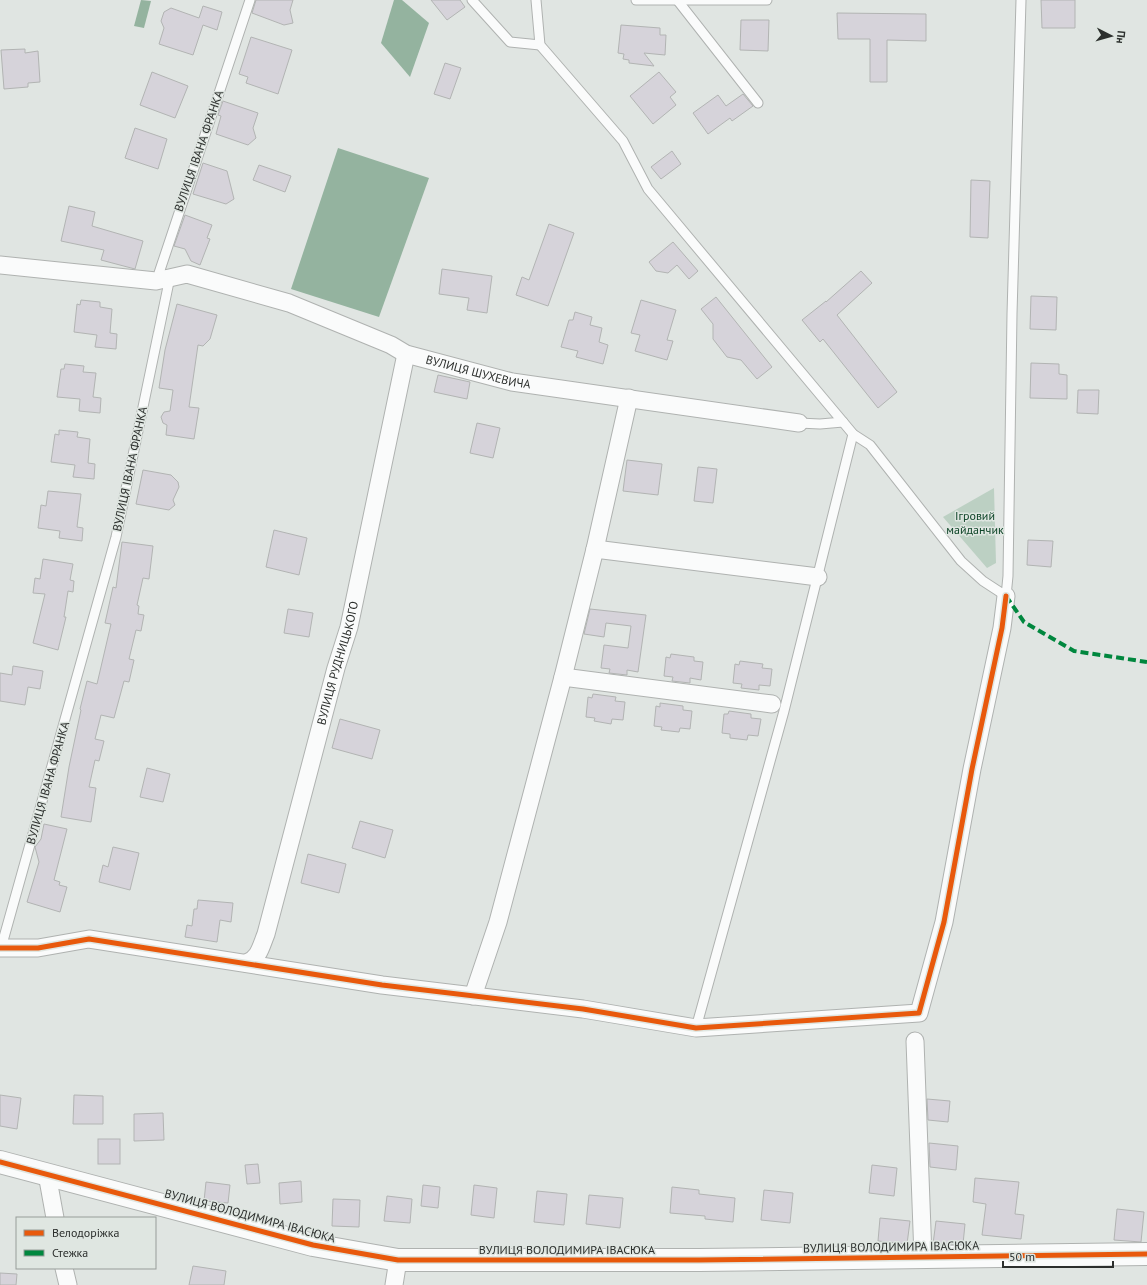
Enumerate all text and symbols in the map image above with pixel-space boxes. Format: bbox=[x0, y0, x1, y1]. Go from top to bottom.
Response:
north arrow bbox=[1091, 16, 1131, 56]
text: Пн bbox=[1113, 30, 1129, 44]
street label: ВУЛИЦЯ ІВАНА ФРАНКА bbox=[171, 88, 226, 213]
street label: ВУЛИЦЯ ШУХЕВИЧА bbox=[424, 352, 532, 392]
street label: ВУЛИЦЯ ІВАНА ФРАНКА bbox=[109, 405, 150, 533]
park label: Ігровий майданчик bbox=[946, 508, 1004, 537]
street label: ВУЛИЦЯ РУДНИЦЬКОГО bbox=[313, 600, 361, 726]
street label: ВУЛИЦЯ ІВАНА ФРАНКА bbox=[23, 720, 72, 846]
street label: ВУЛИЦЯ ВОЛОДИМИРА ІВАСЮКА bbox=[163, 1185, 337, 1246]
legend bbox=[16, 1217, 156, 1269]
text: Велодоріжка bbox=[52, 1225, 120, 1240]
street label: ВУЛИЦЯ ВОЛОДИМИРА ІВАСЮКА bbox=[803, 1237, 979, 1256]
street label: ВУЛИЦЯ ВОЛОДИМИРА ІВАСЮКА bbox=[479, 1242, 655, 1257]
scale bar bbox=[1003, 1243, 1113, 1269]
text: Стежка bbox=[52, 1245, 88, 1260]
text: 50 m bbox=[1009, 1249, 1035, 1264]

